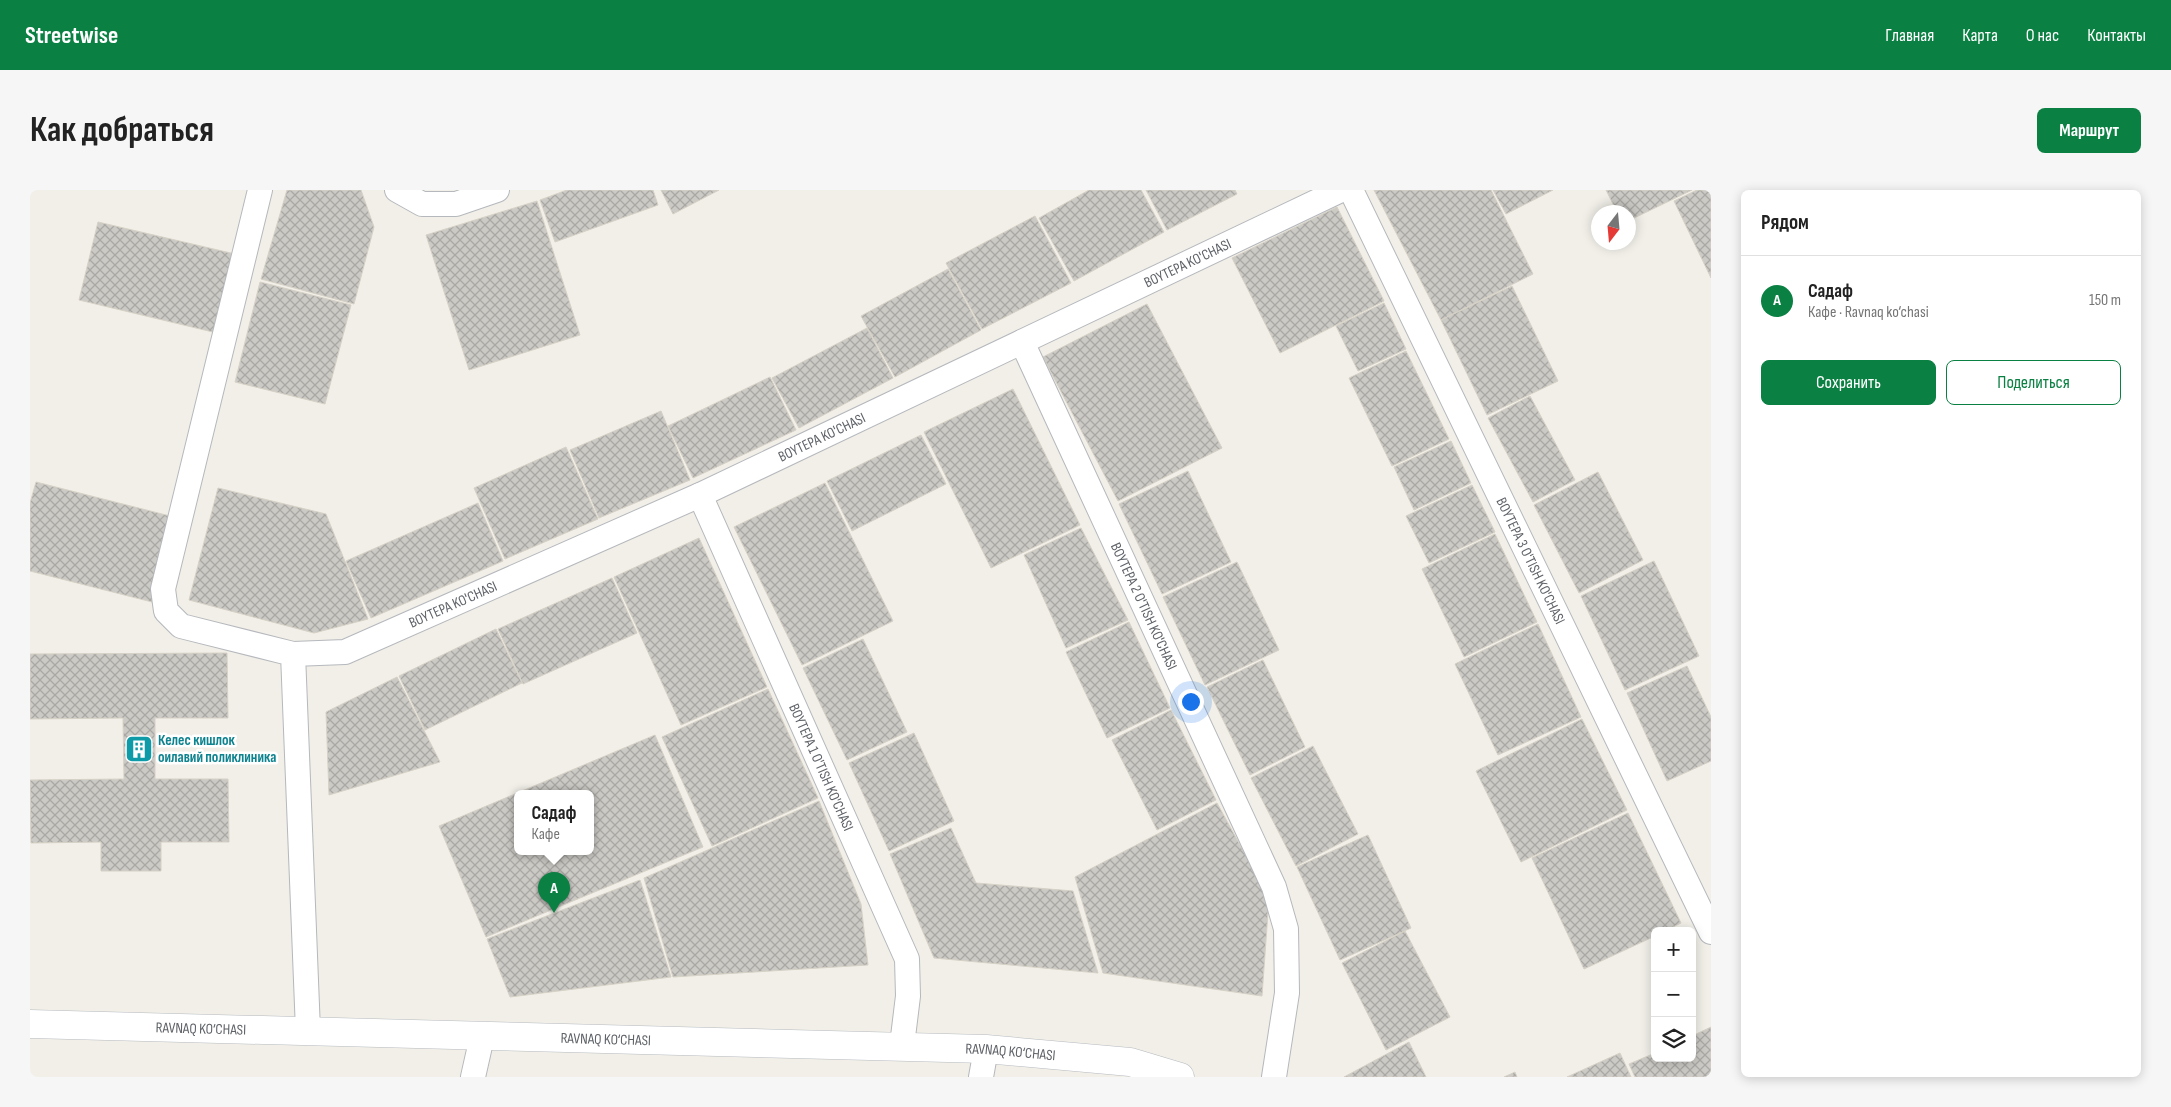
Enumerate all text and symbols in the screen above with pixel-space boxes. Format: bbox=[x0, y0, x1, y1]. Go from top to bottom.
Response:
text: Streetwise bbox=[25, 21, 118, 50]
text: Главная bbox=[1885, 25, 1934, 46]
text: Карта bbox=[1962, 25, 1998, 46]
text: О нас bbox=[2026, 25, 2059, 46]
text: Контакты bbox=[2087, 25, 2146, 46]
button: Маршрут bbox=[2037, 108, 2141, 153]
text: Как добраться bbox=[30, 109, 214, 152]
north arrow bbox=[1591, 205, 1636, 250]
text: Рядом bbox=[1761, 210, 1809, 235]
street label: BOYTEPA KO'CHASI bbox=[1141, 234, 1234, 292]
text: Садаф bbox=[1808, 280, 1853, 303]
text: A bbox=[1773, 291, 1781, 310]
text: 150 m bbox=[2089, 291, 2121, 310]
text: Кафе · Ravnaq ko‘chasi bbox=[1808, 303, 1929, 322]
button: Сохранить bbox=[1761, 360, 1936, 405]
button: Поделиться bbox=[1946, 360, 2121, 405]
street label: BOYTEPA KO'CHASI bbox=[775, 408, 868, 466]
street label: BOYTEPA 3 O'TISH KO'CHASI bbox=[1492, 494, 1570, 627]
street label: BOYTEPA 2 O'TISH KO'CHASI bbox=[1106, 539, 1182, 673]
street label: BOYTEPA KO'CHASI bbox=[406, 577, 500, 632]
your location bbox=[1178, 689, 1204, 715]
street label: BOYTEPA 1 O'TISH KO'CHASI bbox=[785, 700, 858, 834]
place label: Келес кишлок оилавий поликлиника bbox=[158, 731, 276, 767]
building icon: Келес кишлок оилавий поликлиника bbox=[124, 734, 154, 764]
popup bbox=[514, 790, 594, 855]
text: Садаф bbox=[532, 802, 576, 825]
text: Кафе bbox=[532, 825, 560, 844]
pin: A bbox=[538, 872, 570, 913]
map controls bbox=[1651, 927, 1696, 1062]
button: + bbox=[1651, 927, 1696, 972]
button: − bbox=[1651, 972, 1696, 1017]
button: layers bbox=[1651, 1017, 1696, 1062]
street label: RAVNAQ KO‘CHASI bbox=[155, 1018, 246, 1039]
street label: RAVNAQ KO‘CHASI bbox=[560, 1028, 651, 1050]
street label: RAVNAQ KO‘CHASI bbox=[965, 1039, 1056, 1065]

